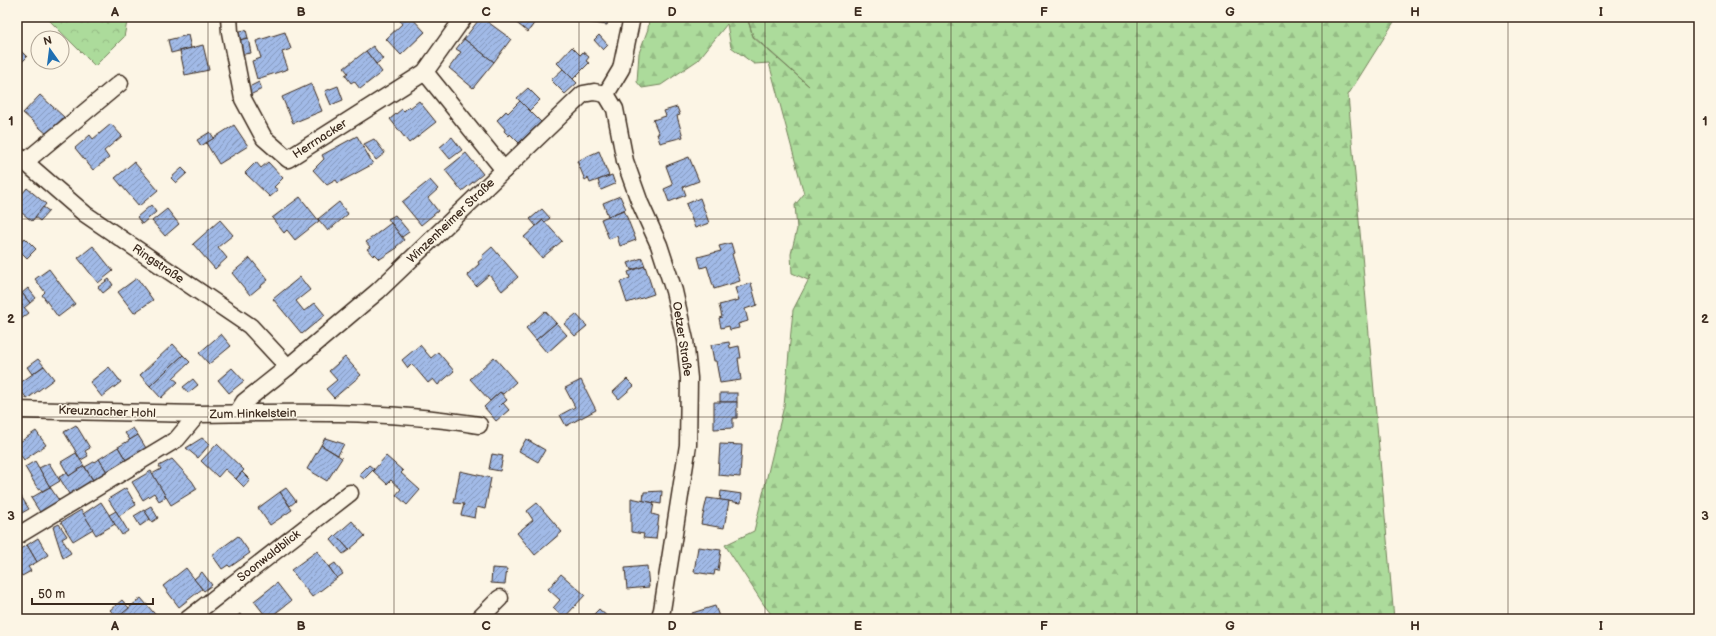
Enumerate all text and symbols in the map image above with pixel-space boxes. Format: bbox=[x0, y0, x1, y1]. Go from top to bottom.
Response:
text: A bbox=[110, 4, 119, 20]
text: B bbox=[296, 4, 306, 20]
text: C bbox=[481, 4, 491, 20]
text: D bbox=[667, 4, 677, 20]
text: E bbox=[854, 4, 863, 20]
text: F bbox=[1040, 4, 1048, 20]
text: G bbox=[1225, 4, 1235, 20]
text: H bbox=[1410, 4, 1420, 20]
text: I bbox=[1599, 4, 1603, 20]
north arrow bbox=[30, 30, 70, 70]
text: N bbox=[42, 33, 53, 48]
text: 1 bbox=[8, 113, 14, 129]
text: 1 bbox=[1702, 113, 1708, 129]
street label: Herrnacker bbox=[290, 116, 350, 162]
street label: Winzenheimer Straße bbox=[404, 175, 498, 267]
street label: Ringstraße bbox=[129, 241, 187, 287]
street label: Oetzer Straße bbox=[669, 301, 695, 377]
text: 2 bbox=[7, 311, 15, 327]
text: 2 bbox=[1701, 311, 1709, 327]
street label: Kreuznacher Hohl bbox=[58, 403, 156, 421]
street label: Zum Hinkelstein bbox=[209, 406, 297, 422]
text: 3 bbox=[7, 508, 15, 524]
text: 3 bbox=[1701, 508, 1709, 524]
street label: Soonwaldblick bbox=[234, 527, 304, 585]
scale bar bbox=[32, 580, 153, 606]
text: 50 m bbox=[38, 587, 65, 602]
text: A bbox=[110, 618, 119, 634]
text: B bbox=[296, 618, 306, 634]
text: C bbox=[481, 618, 491, 634]
text: D bbox=[667, 618, 677, 634]
text: E bbox=[854, 618, 863, 634]
text: F bbox=[1040, 618, 1048, 634]
text: G bbox=[1225, 618, 1235, 634]
text: H bbox=[1410, 618, 1420, 634]
text: I bbox=[1599, 618, 1603, 634]

